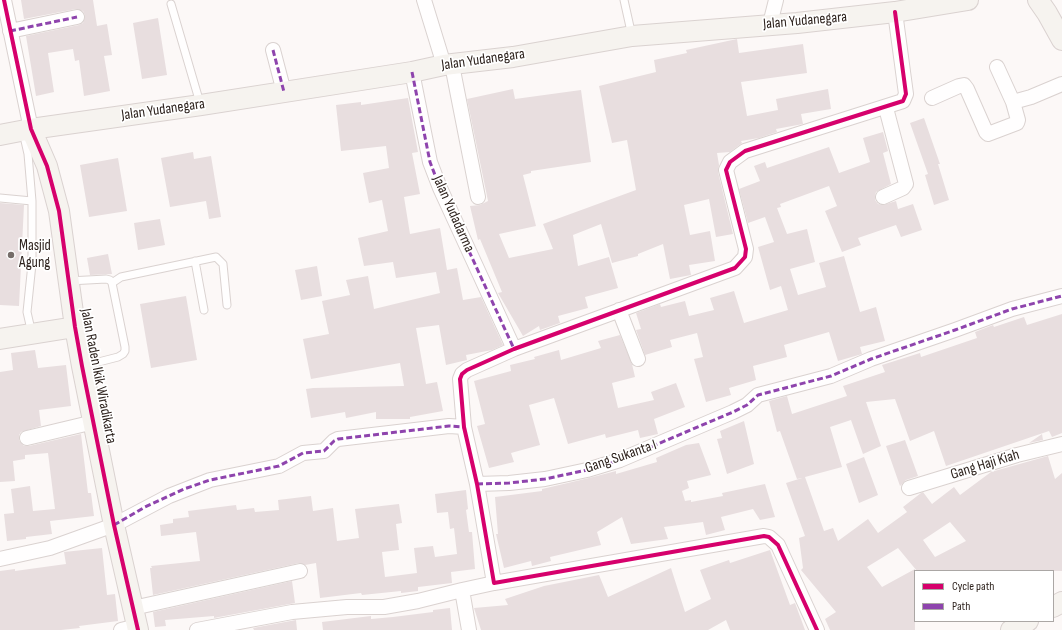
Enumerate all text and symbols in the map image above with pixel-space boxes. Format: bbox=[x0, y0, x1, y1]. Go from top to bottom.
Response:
street label: Jalan Yudanegara bbox=[762, 8, 848, 34]
street label: Jalan Yudanegara bbox=[440, 45, 526, 75]
street label: Jalan Yudanegara bbox=[120, 95, 206, 125]
street label: Jalan Yudadarma bbox=[428, 173, 478, 255]
place label: Masjid Agung bbox=[19, 237, 51, 272]
marker: Masjid Agung bbox=[6, 250, 16, 260]
street label: Jalan Raden Ikik Wiradikarta bbox=[76, 307, 120, 445]
street label: Gang Sukanta I bbox=[583, 436, 659, 478]
street label: Gang Haji Kiah bbox=[948, 446, 1022, 484]
legend bbox=[914, 570, 1054, 622]
text: Cycle path bbox=[952, 579, 994, 594]
text: Path bbox=[952, 599, 970, 614]

